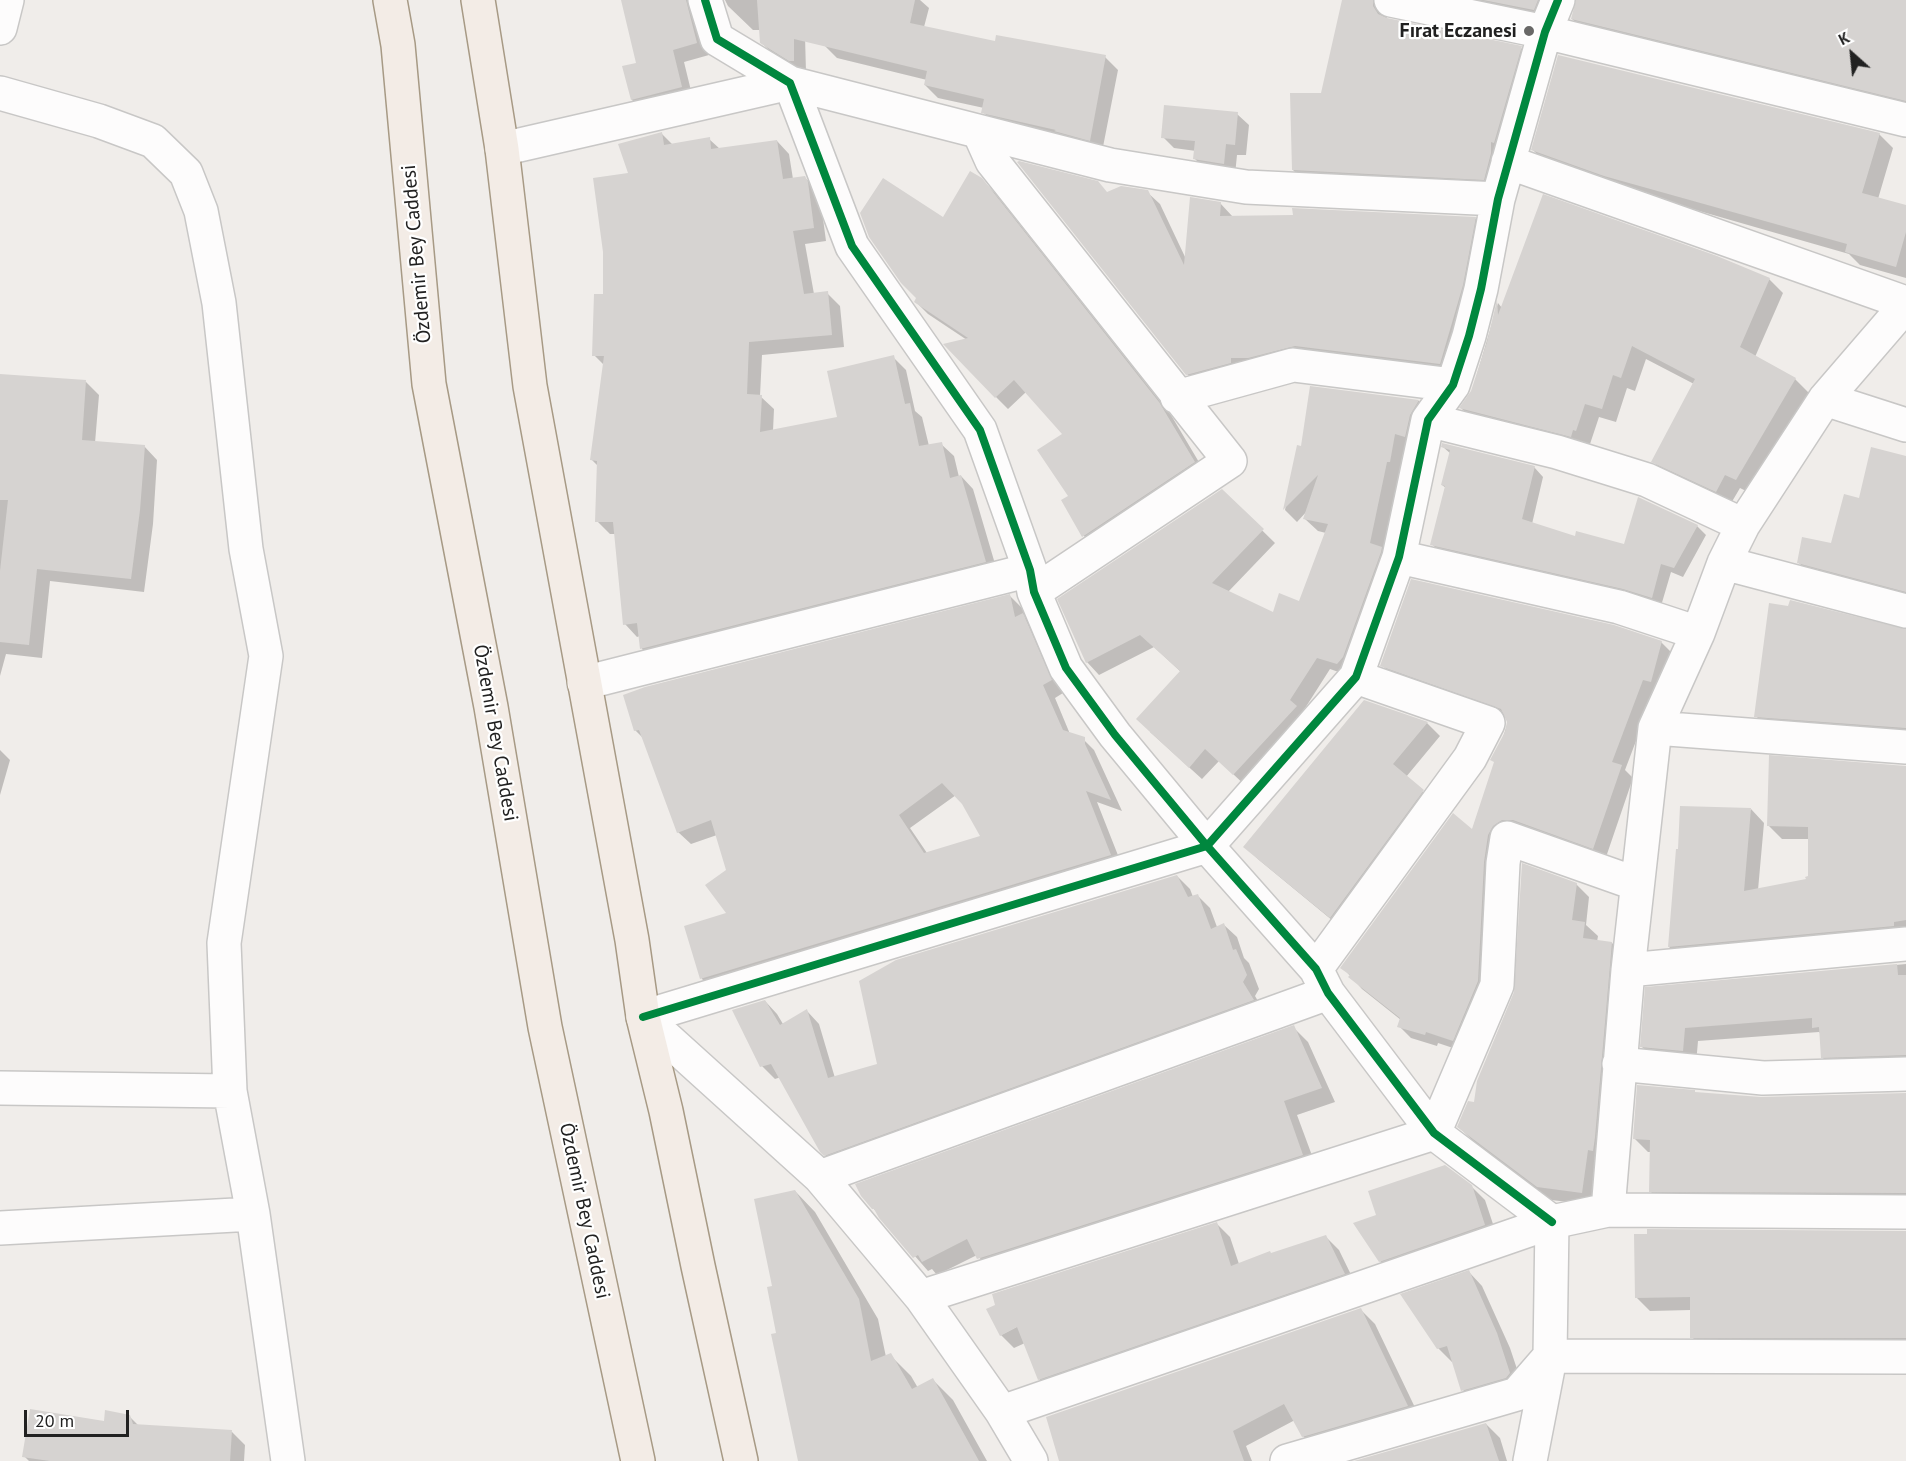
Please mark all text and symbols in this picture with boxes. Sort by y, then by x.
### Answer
place label: Fırat Eczanesi [1400,19,1517,43]
marker: Fırat Eczanesi [1522,24,1536,38]
north arrow [1822,24,1882,84]
text: K [1835,27,1853,49]
street label: Özdemir Bey Caddesi [397,164,437,344]
street label: Özdemir Bey Caddesi [468,643,522,823]
street label: Özdemir Bey Caddesi [554,1121,614,1301]
scale bar [27,1398,132,1436]
text: 20 m [35,1409,74,1432]

